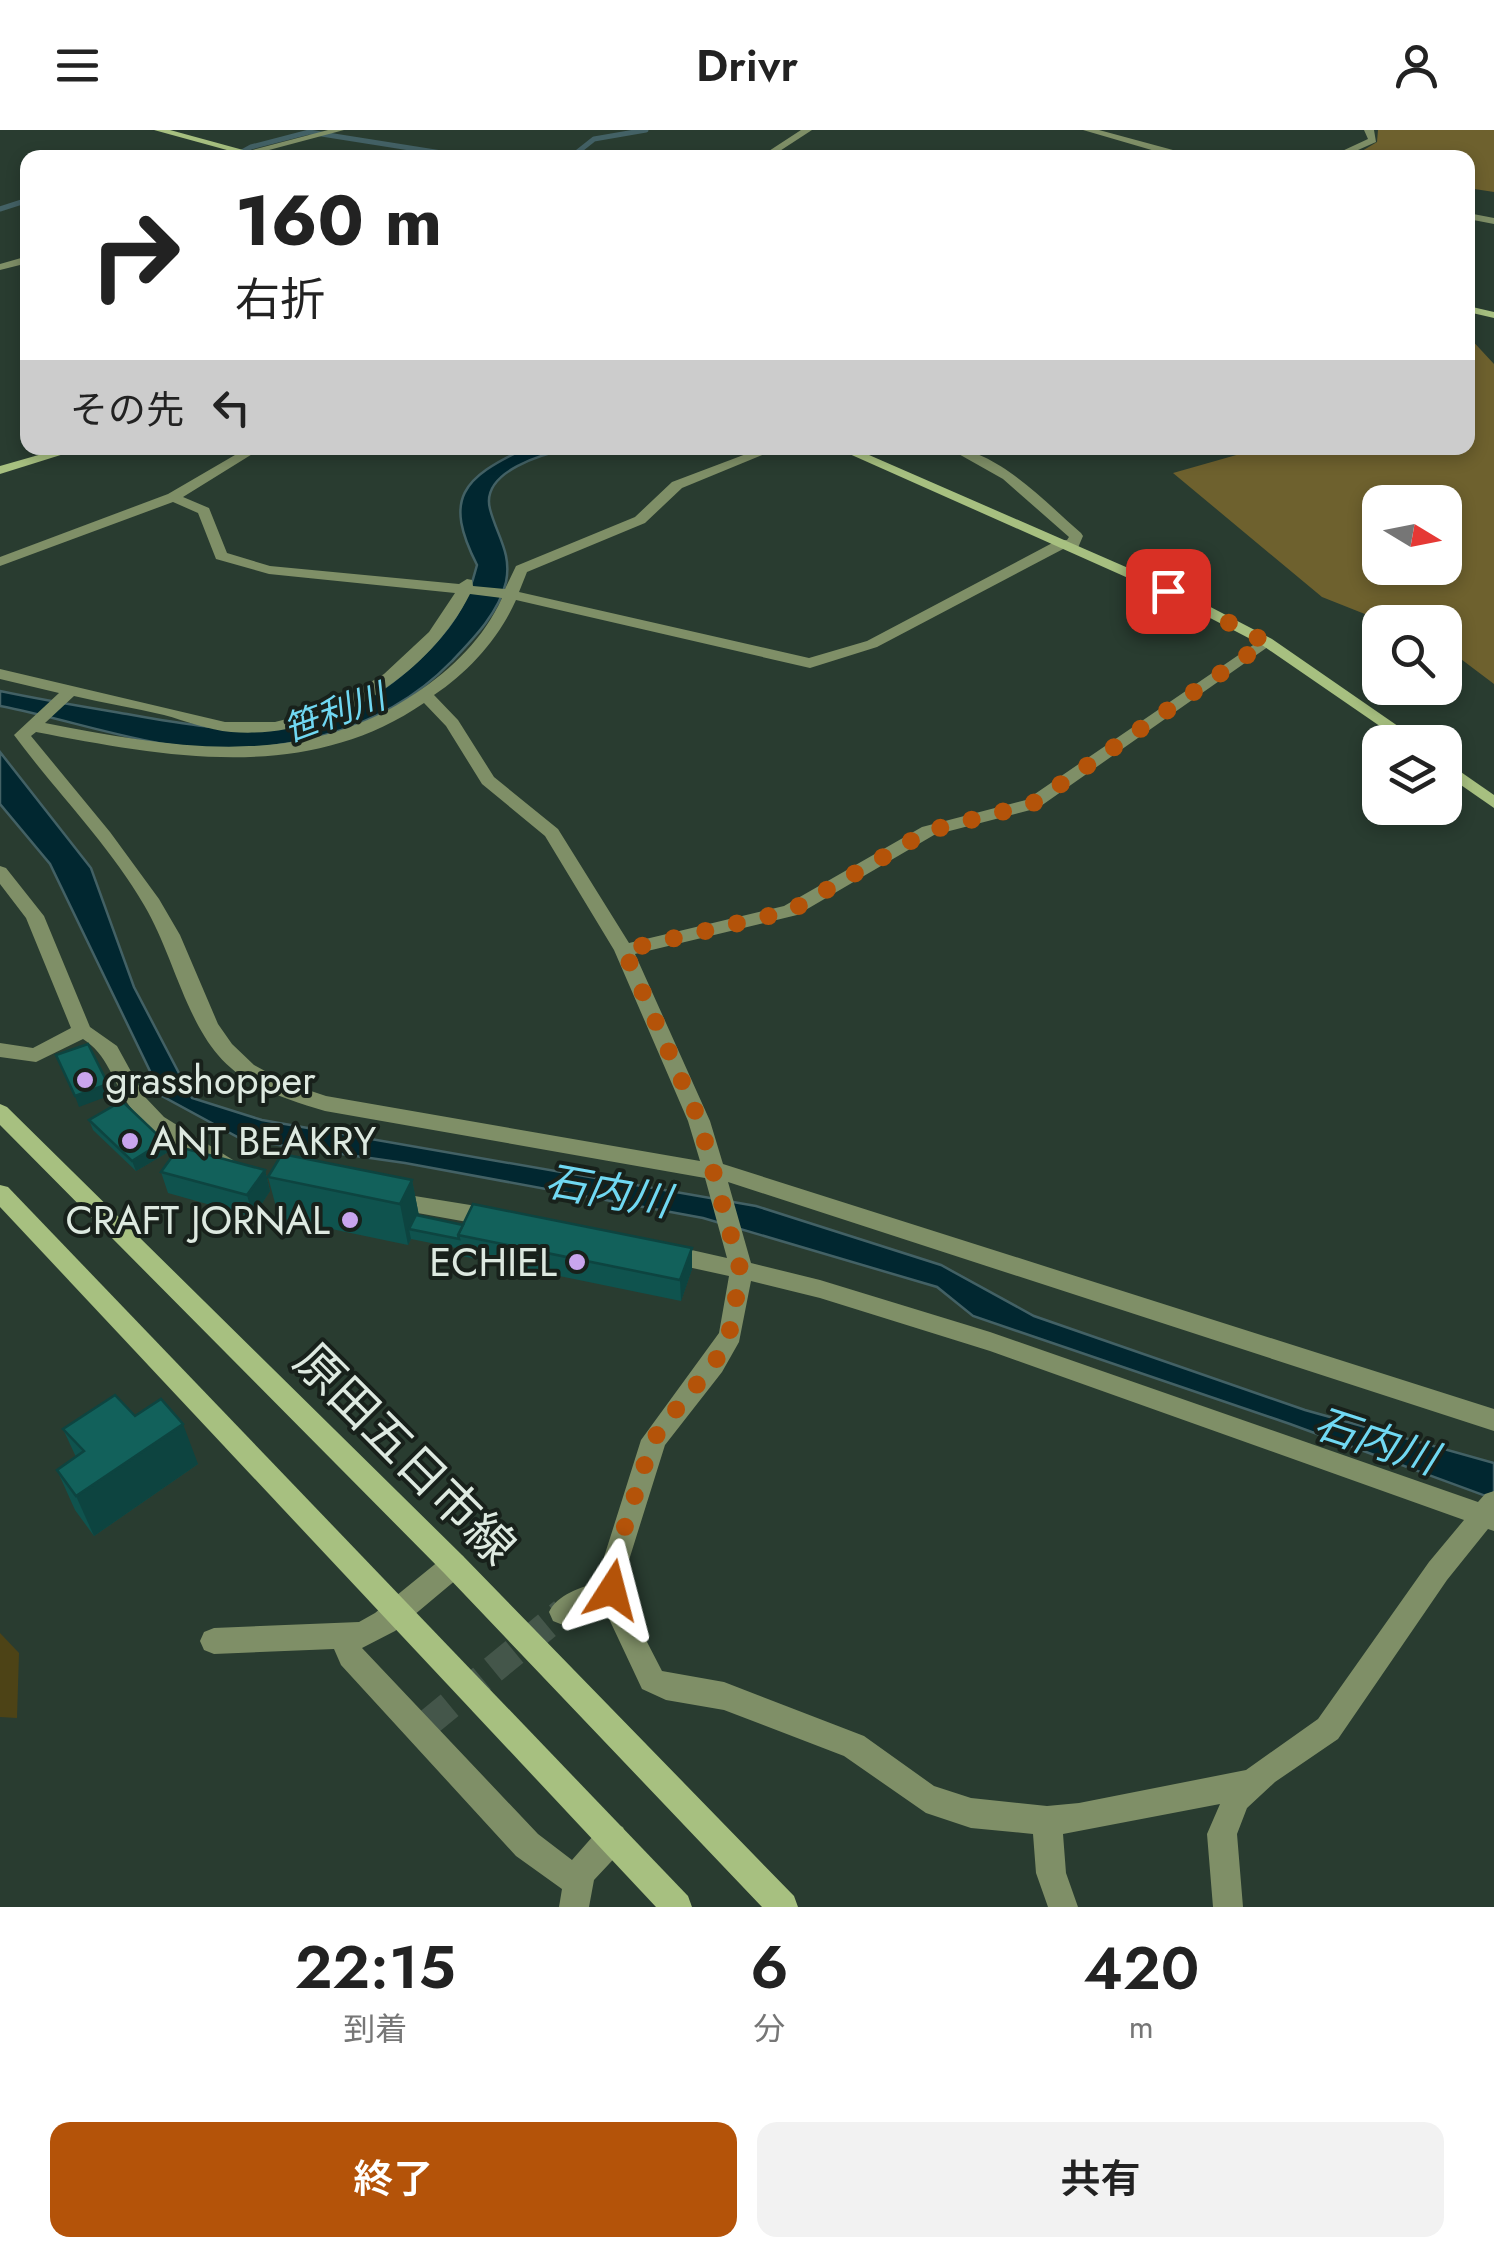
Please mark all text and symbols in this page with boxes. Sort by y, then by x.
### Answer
text: Drivr [696,33,798,98]
icon: menu [50,38,105,93]
icon: person [1389,38,1444,93]
text: 160 m [235,170,442,271]
icon: right [70,190,200,320]
text: 右折 [235,267,325,332]
icon: left [204,380,259,435]
text: その先 [70,382,184,437]
north arrow [1362,485,1462,585]
map controls [1362,485,1462,825]
pin [1126,549,1211,634]
icon: arrive [1141,564,1196,619]
button: search [1362,605,1462,705]
water label: 笹利川 [276,670,396,754]
button: layers [1362,725,1462,825]
place label: grasshopper [105,1051,316,1109]
marker: grasshopper [74,1069,96,1091]
place label: ANT BEAKRY [150,1112,377,1170]
marker: ANT BEAKRY [119,1130,141,1152]
water label: 石内川 [541,1150,679,1233]
place label: CRAFT JORNAL [65,1191,330,1249]
marker: CRAFT JORNAL [339,1209,361,1231]
place label: ECHIEL [429,1233,557,1291]
marker: ECHIEL [566,1251,588,1273]
street label: 原田五日市線 [279,1328,531,1580]
water label: 石内川 [1307,1393,1449,1491]
position arrow [560,1538,664,1642]
text: 22:15 [295,1924,456,2011]
text: 6 [750,1924,789,2011]
text: 420 [1083,1925,1199,2012]
text: m [1129,2004,1154,2050]
text: 到着 [343,2006,407,2052]
text: 分 [753,2006,786,2052]
button: 終了 [50,2122,737,2237]
button: 共有 [757,2122,1444,2237]

